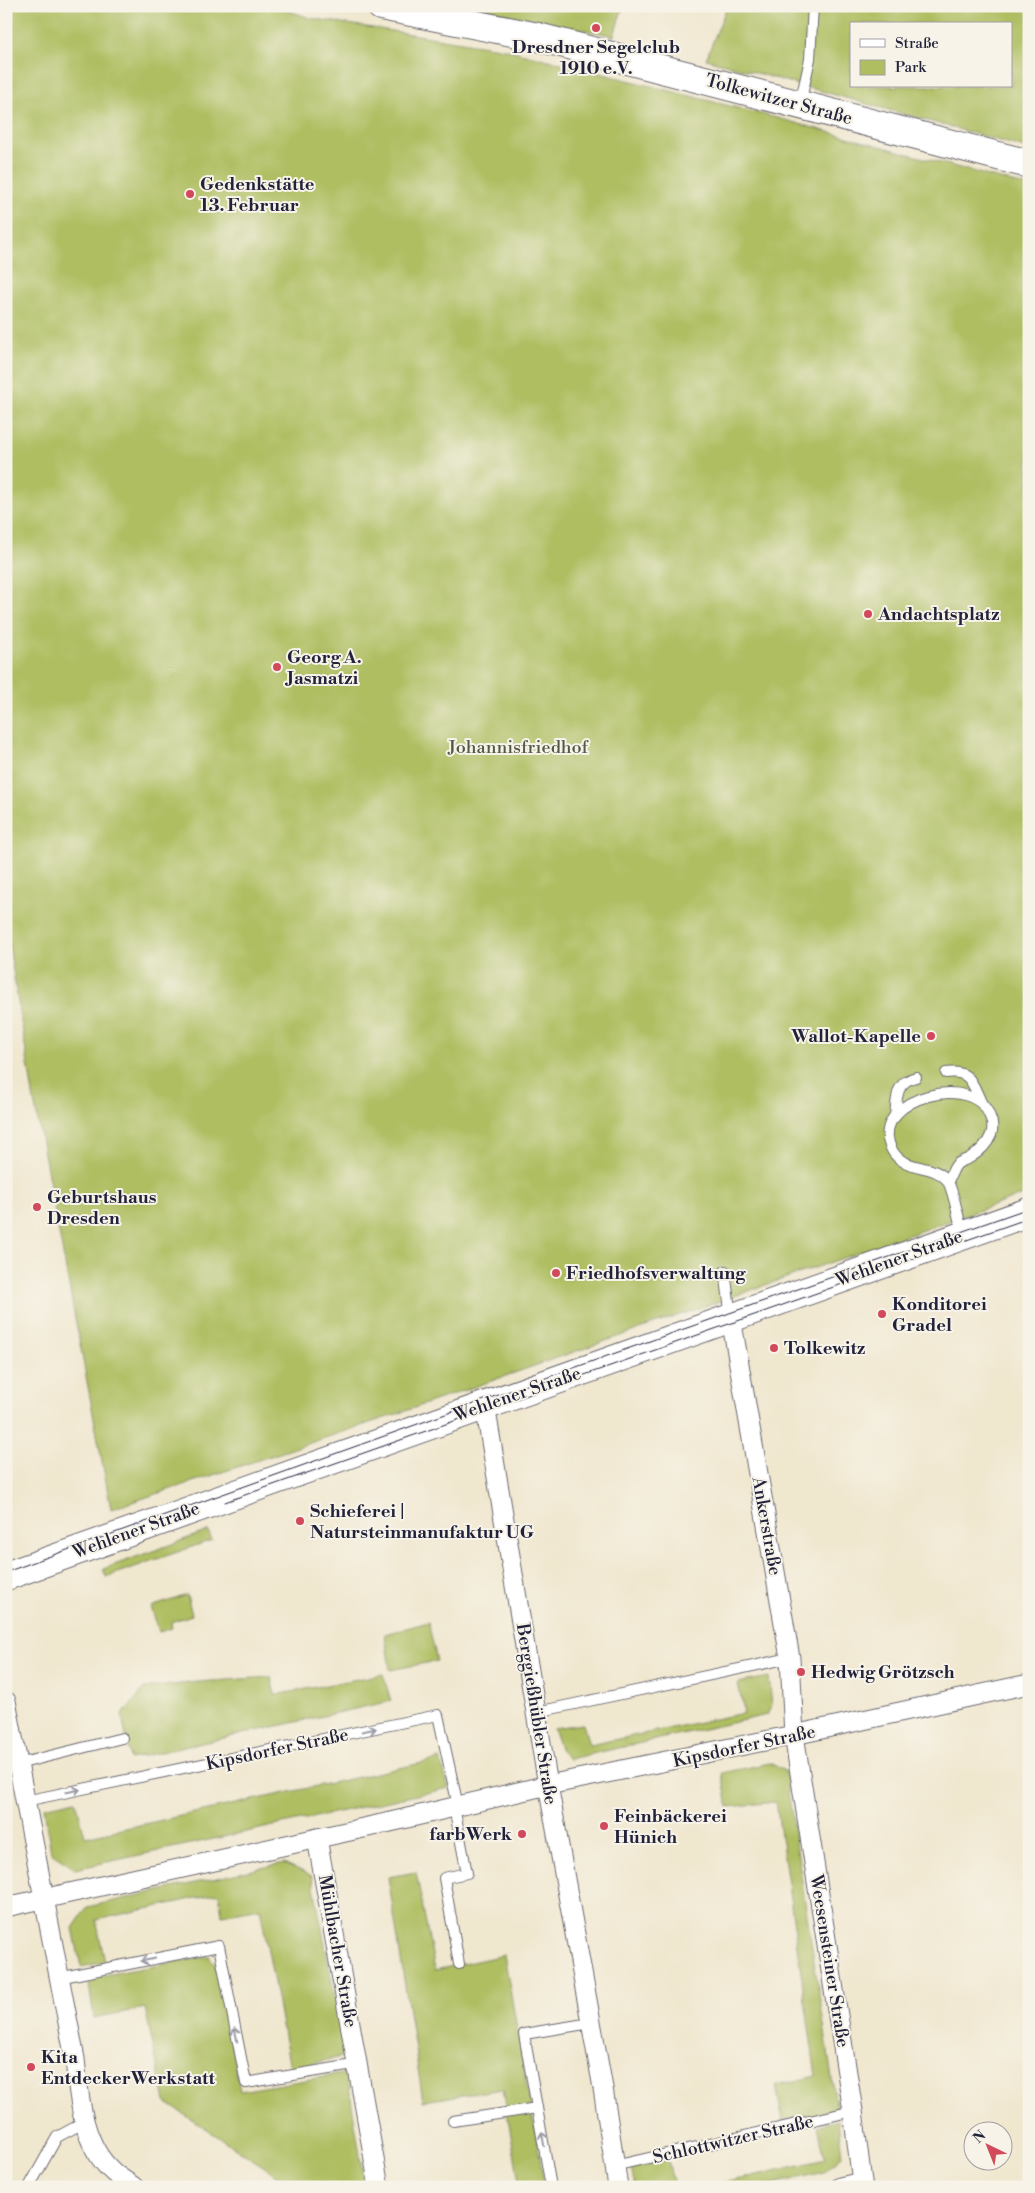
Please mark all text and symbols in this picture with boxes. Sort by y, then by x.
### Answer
marker: Dresdner Segelclub 1910 e.V. [590,22,602,34]
legend [850,22,1012,88]
text: Straße [895,34,939,53]
place label: Dresdner Segelclub 1910 e.V. [512,36,680,80]
text: Park [895,58,927,77]
street label: Tolkewitzer Straße [703,69,855,130]
place label: Gedenkstätte 13. Februar [200,173,315,217]
marker: Gedenkstätte 13. Februar [184,188,196,200]
place label: Andachtsplatz [877,603,1000,626]
marker: Andachtsplatz [862,608,874,620]
place label: Georg A. Jasmatzi [284,646,362,690]
marker: Georg A. Jasmatzi [271,661,283,673]
park label: Johannisfriedhof [447,736,589,759]
place label: Wallot-Kapelle [790,1025,921,1048]
marker: Wallot-Kapelle [925,1030,937,1042]
place label: Geburtshaus Dresden [47,1186,157,1230]
marker: Geburtshaus Dresden [31,1201,43,1213]
street label: Wehlener Straße [832,1225,966,1292]
place label: Friedhofsverwaltung [566,1262,746,1285]
marker: Friedhofsverwaltung [550,1267,562,1279]
place label: Konditorei Gradel [892,1293,987,1337]
marker: Konditorei Gradel [876,1308,888,1320]
place label: Tolkewitz [784,1337,866,1360]
marker: Tolkewitz [768,1342,780,1354]
street label: Wehlener Straße [449,1362,584,1427]
street label: Ankerstraße [746,1474,786,1577]
street label: Wehlener Straße [69,1497,203,1564]
place label: Schieferei | Natursteinmanufaktur UG [310,1500,534,1544]
marker: Schieferei | Natursteinmanufaktur UG [294,1515,306,1527]
street label: Berggießhübler Straße [511,1621,562,1806]
place label: Hedwig Grötzsch [811,1661,955,1684]
marker: Hedwig Grötzsch [795,1666,807,1678]
street label: Kipsdorfer Straße [671,1720,818,1773]
street label: Kipsdorfer Straße [204,1723,351,1776]
one-way arrow [361,1724,377,1734]
one-way arrow [65,1786,81,1795]
place label: Feinbäckerei Hünich [614,1805,727,1849]
marker: Feinbäckerei Hünich [598,1820,610,1832]
place label: farbWerk [429,1823,513,1846]
marker: farbWerk [516,1828,528,1840]
street label: Weesensteiner Straße [804,1872,855,2049]
street label: Mühlbacher Straße [313,1873,362,2029]
one-way arrow [140,1956,156,1966]
one-way arrow [231,2027,240,2043]
place label: Kita EntdeckerWerkstatt [41,2046,215,2090]
marker: Kita EntdeckerWerkstatt [25,2061,37,2073]
street label: Schlottwitzer Straße [650,2110,816,2169]
north arrow [962,2120,1012,2170]
text: N [970,2127,990,2148]
one-way arrow [537,2131,547,2147]

